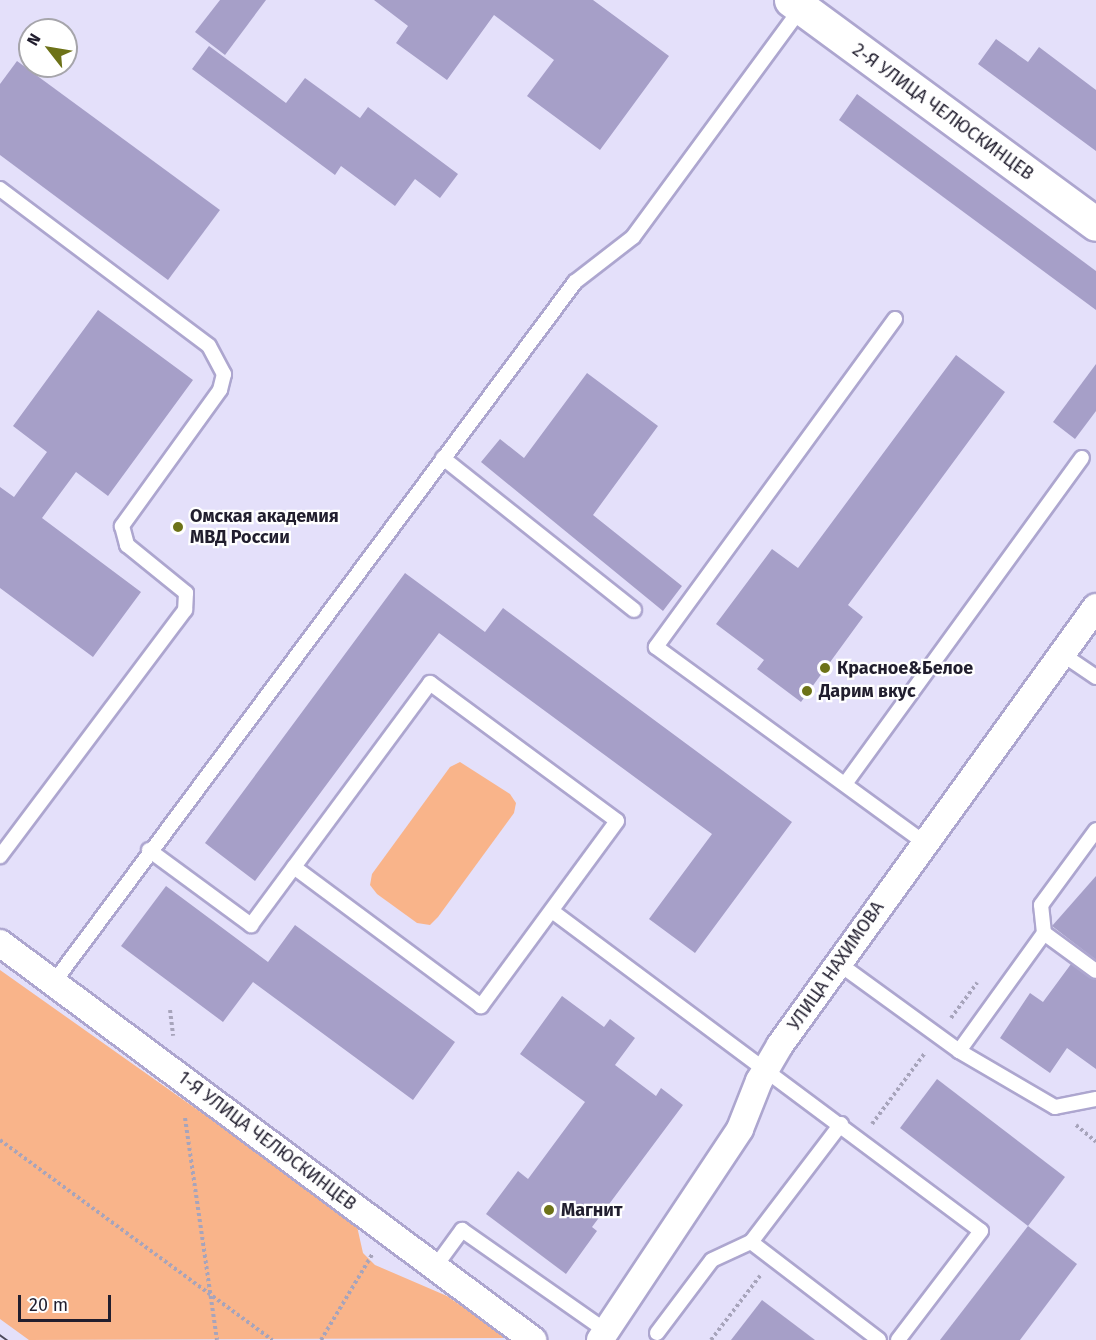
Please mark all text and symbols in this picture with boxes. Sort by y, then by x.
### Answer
north arrow [18,18,78,78]
text: N [23,30,45,49]
street label: 2-Я УЛИЦА ЧЕЛЮСКИНЦЕВ [848,39,1038,185]
place label: Омская академия МВД России [190,506,339,548]
marker: Омская академия МВД России [171,520,185,534]
place label: Красное&Белое [837,657,973,679]
marker: Красное&Белое [818,661,832,675]
place label: Дарим вкус [819,680,916,702]
marker: Дарим вкус [800,684,814,698]
street label: УЛИЦА НАХИМОВА [783,897,889,1035]
street label: 1-Я УЛИЦА ЧЕЛЮСКИНЦЕВ [174,1067,360,1215]
place label: Магнит [561,1199,622,1221]
marker: Магнит [542,1203,556,1217]
scale bar [21,1283,114,1321]
text: 20 m [29,1294,68,1316]

